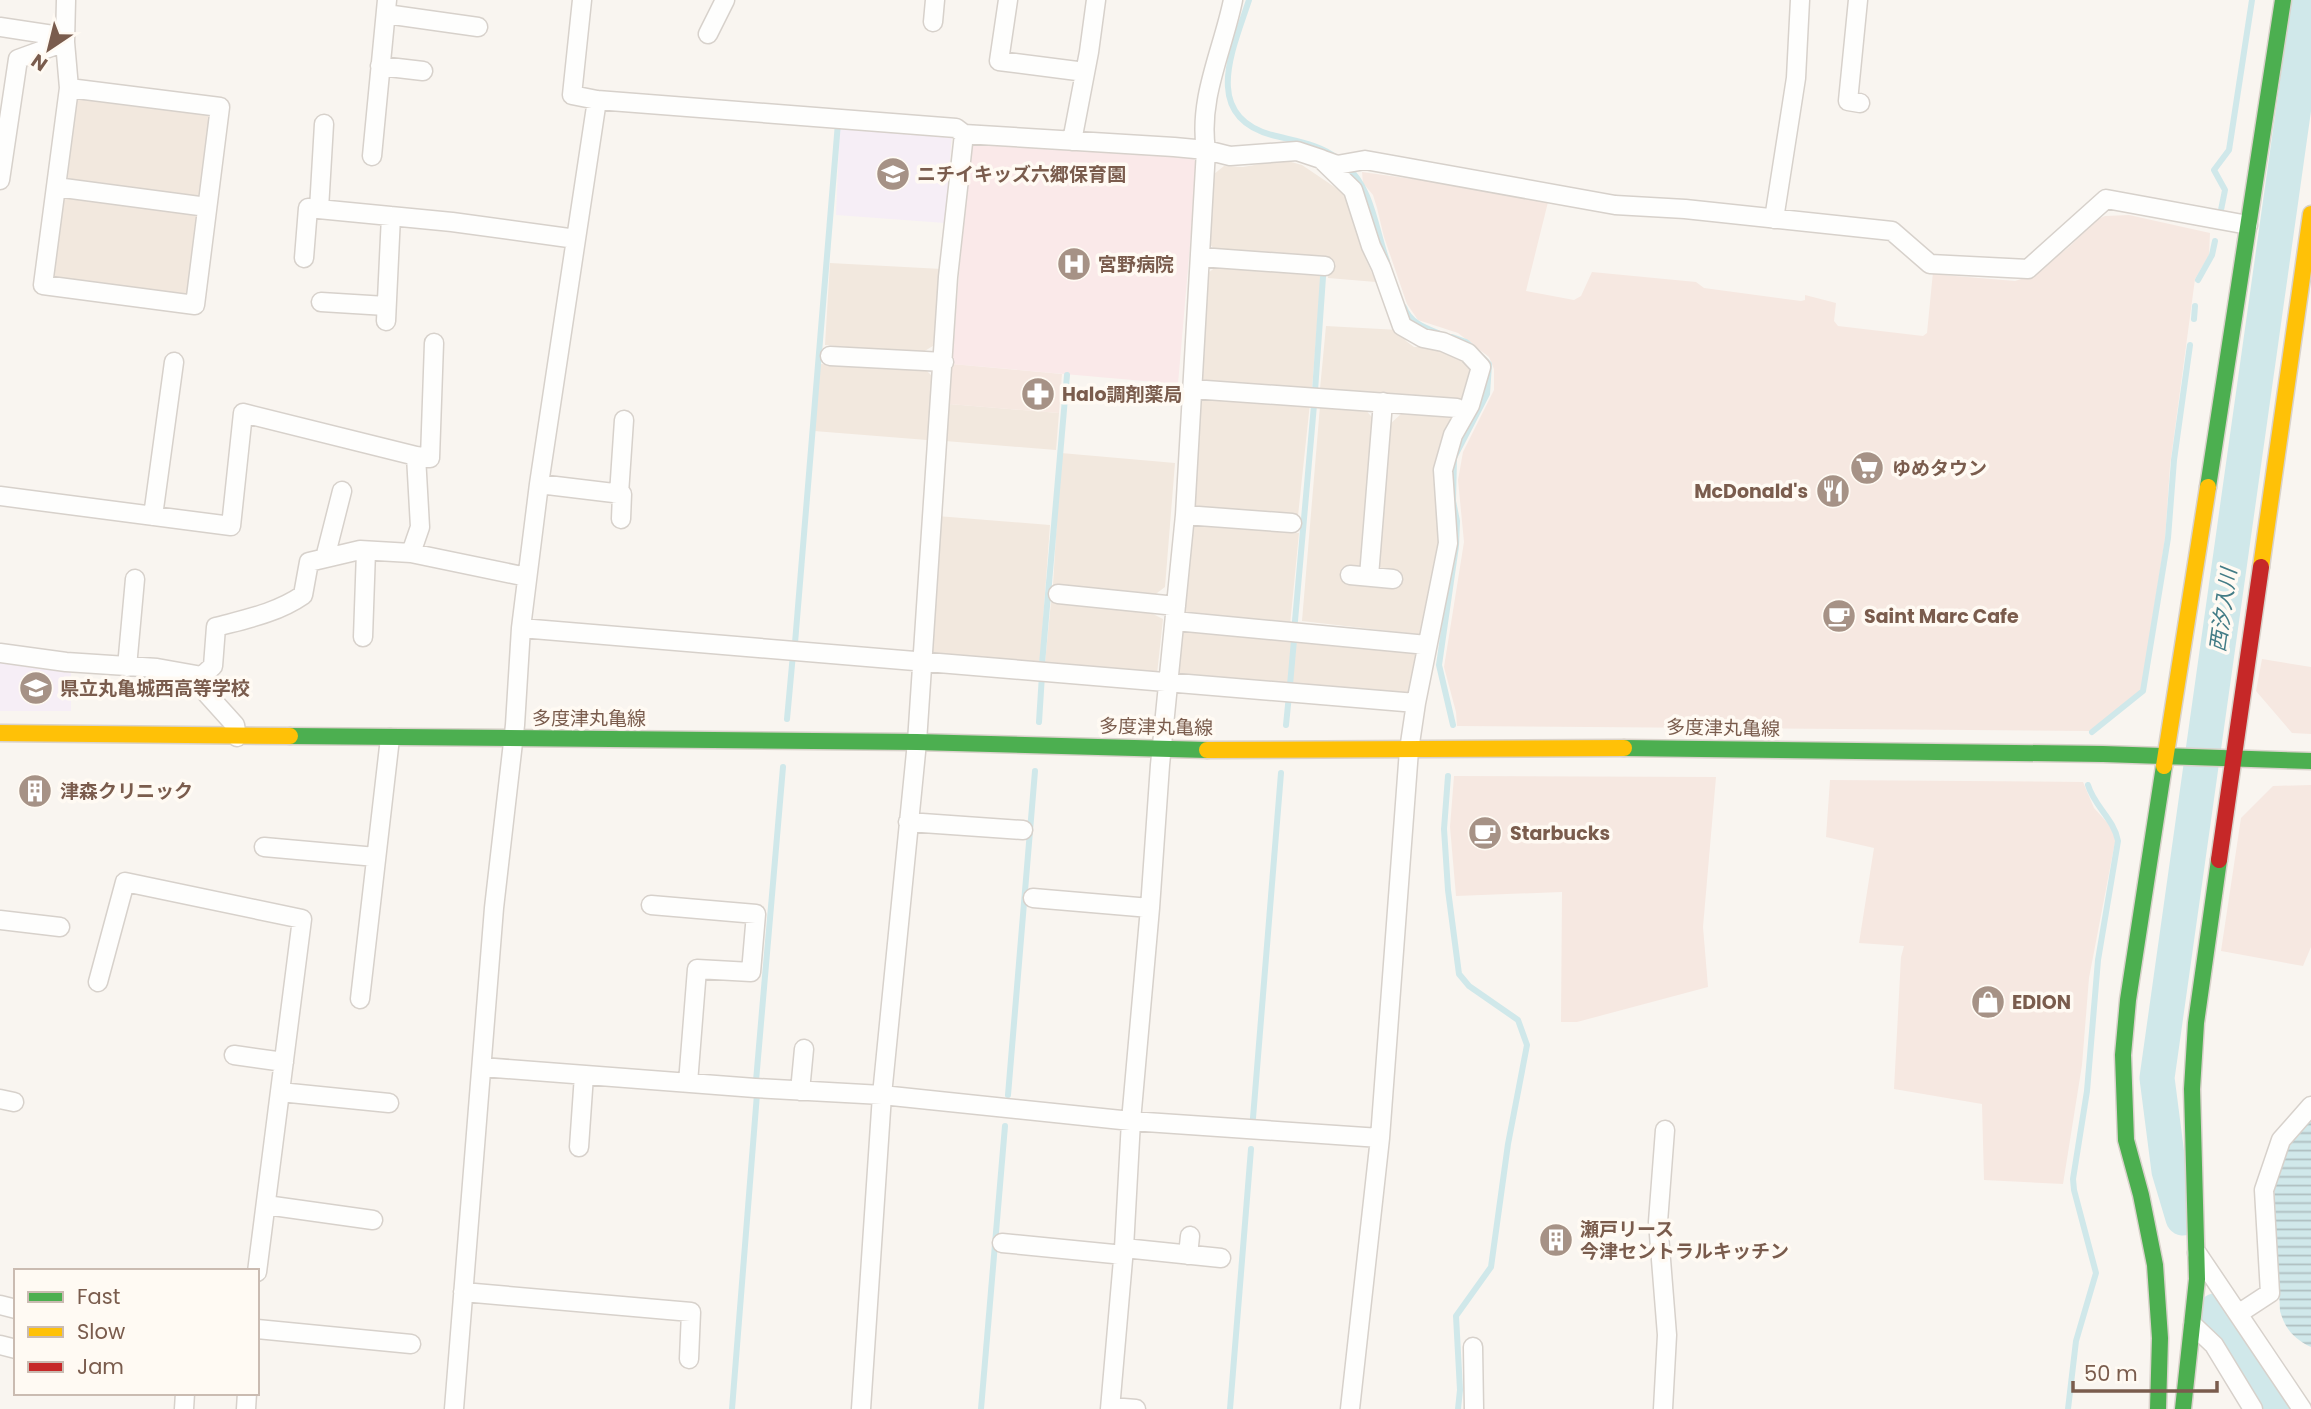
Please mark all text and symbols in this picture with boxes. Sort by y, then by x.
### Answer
north arrow [14,14,84,84]
text: N [26,47,53,78]
school or university icon: ニチイキッズ六郷保育園 [874,155,912,193]
place label: ニチイキッズ六郷保育園 [917,161,1126,188]
hospital icon: 宮野病院 [1055,245,1093,283]
place label: 宮野病院 [1098,251,1174,278]
pharmacy icon: Halo調剤薬局 [1019,375,1057,413]
place label: Halo調剤薬局 [1062,381,1183,408]
supermarket icon: ゆめタウン [1848,449,1886,487]
place label: ゆめタウン [1892,455,1987,482]
restaurant icon: McDonald's [1814,472,1852,510]
place label: McDonald's [1694,478,1808,505]
water label: 西汐入川 [2203,564,2243,654]
cafe icon: Saint Marc Cafe [1820,597,1858,635]
place label: Saint Marc Cafe [1864,603,2019,630]
school or university icon: 県立丸亀城西高等学校 [17,669,55,707]
place label: 県立丸亀城西高等学校 [60,675,250,702]
street label: 多度津丸亀線 [532,705,646,732]
street label: 多度津丸亀線 [1099,713,1213,741]
street label: 多度津丸亀線 [1666,714,1780,742]
building icon: 津森クリニック [16,772,54,810]
place label: 津森クリニック [60,778,193,805]
cafe icon: Starbucks [1466,814,1504,852]
place label: Starbucks [1510,820,1610,847]
shop icon: EDION [1969,983,2007,1021]
place label: EDION [2012,989,2071,1016]
place label: 瀬戸リース 今津セントラルキッチン [1580,1216,1789,1265]
building icon: 瀬戸リース 今津セントラルキッチン [1537,1221,1575,1259]
legend [14,1269,259,1395]
text: Fast [77,1282,120,1311]
text: Slow [77,1317,125,1346]
scale bar [2073,1350,2216,1394]
text: Jam [77,1352,124,1381]
text: 50 m [2084,1359,2138,1388]

